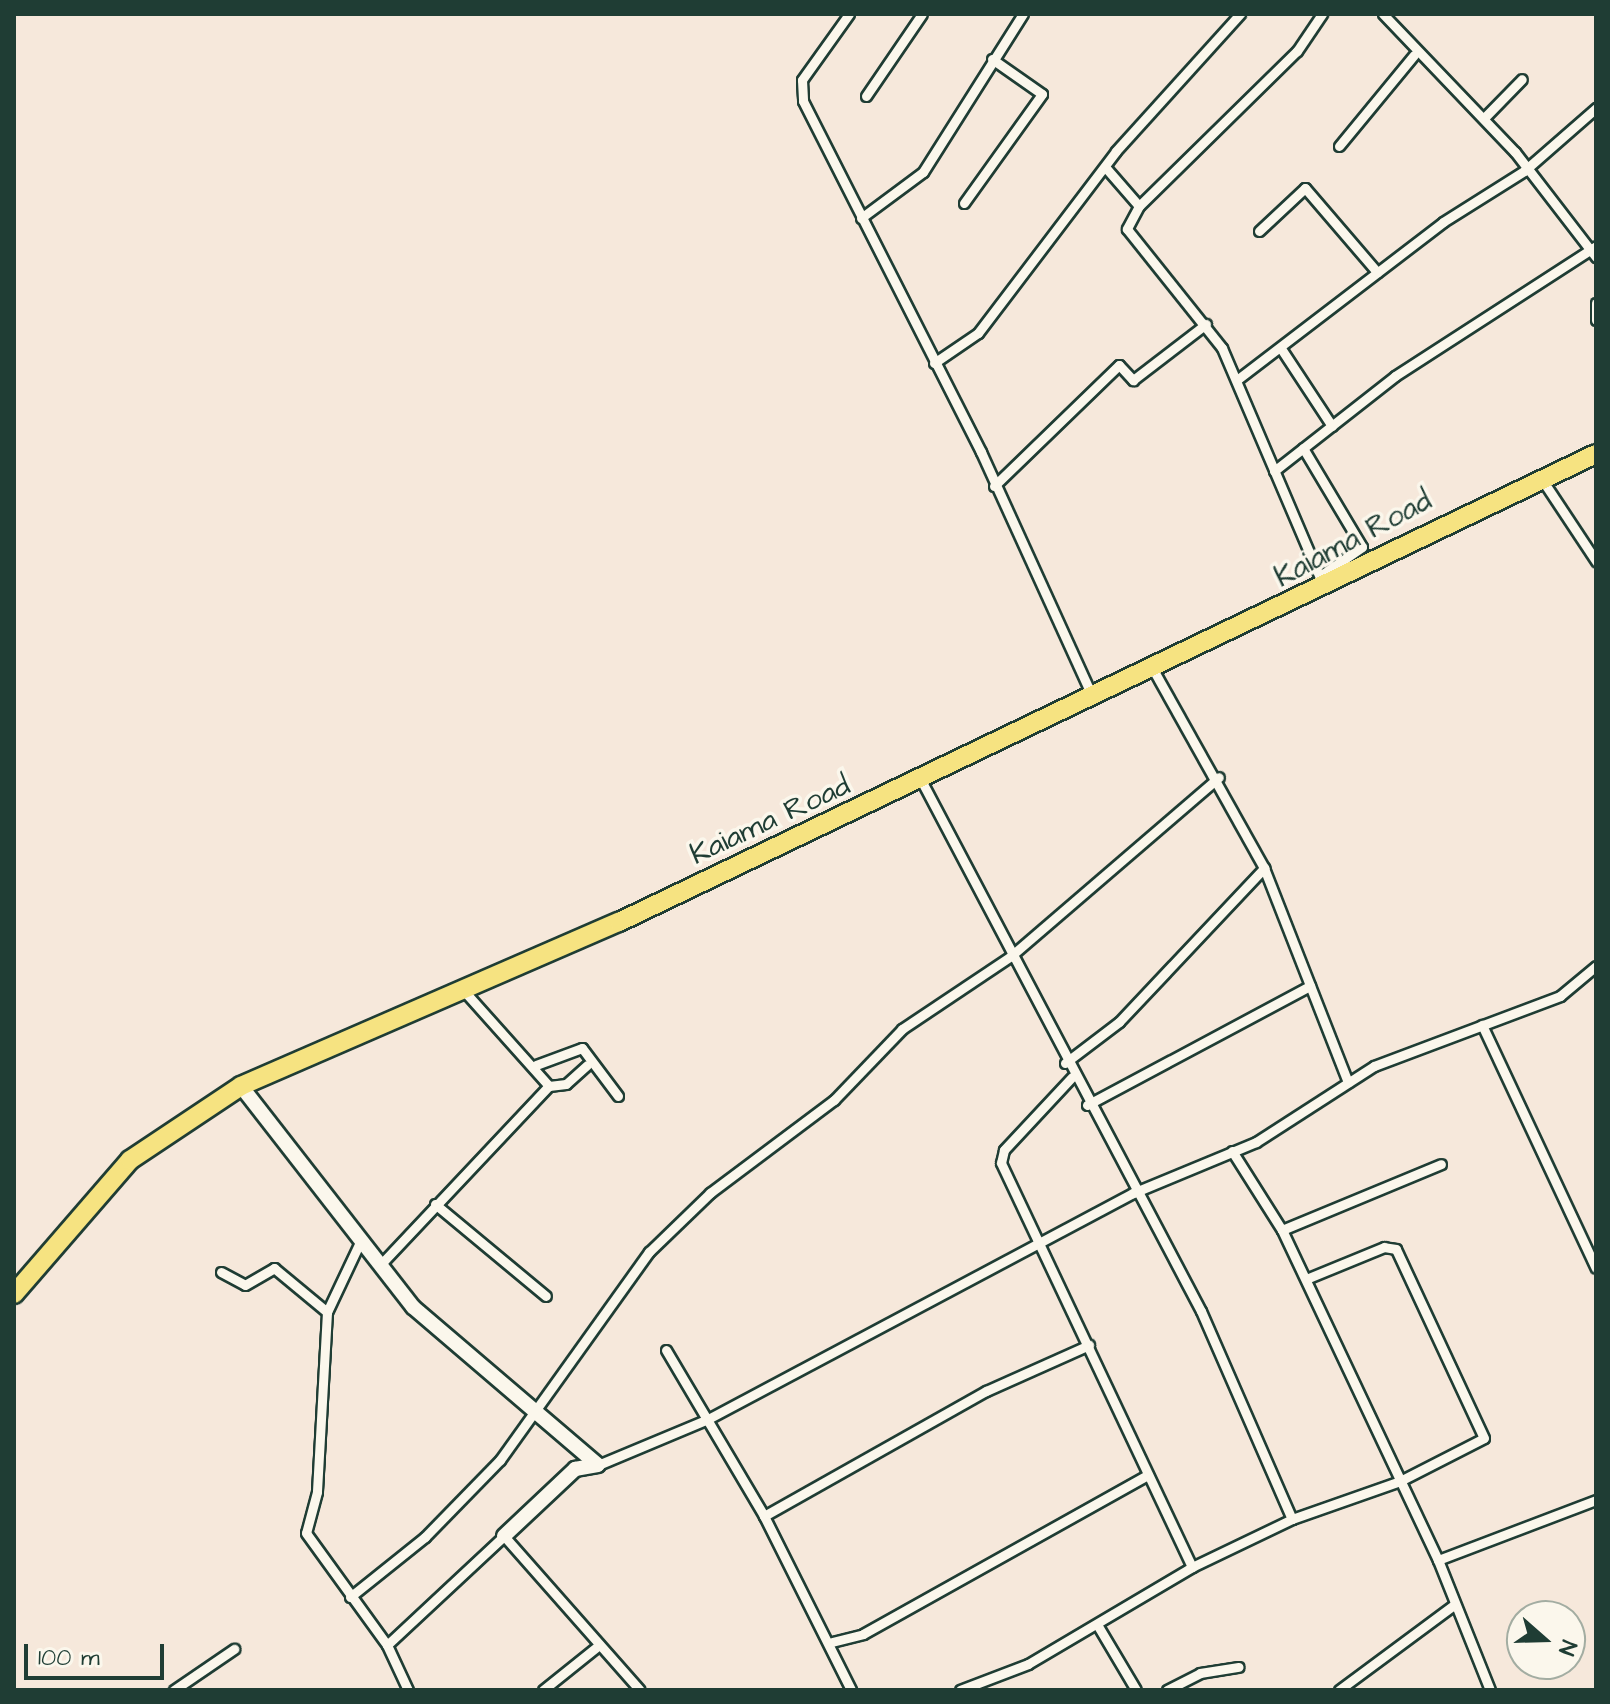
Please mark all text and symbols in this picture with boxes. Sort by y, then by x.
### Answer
street label: Kaiama Road [1268,483,1438,595]
street label: Kaiama Road [684,767,856,873]
north arrow [1506,1600,1586,1680]
scale bar [28,1628,168,1678]
text: N [1550,1636,1584,1659]
text: 100 m [38,1641,100,1675]

